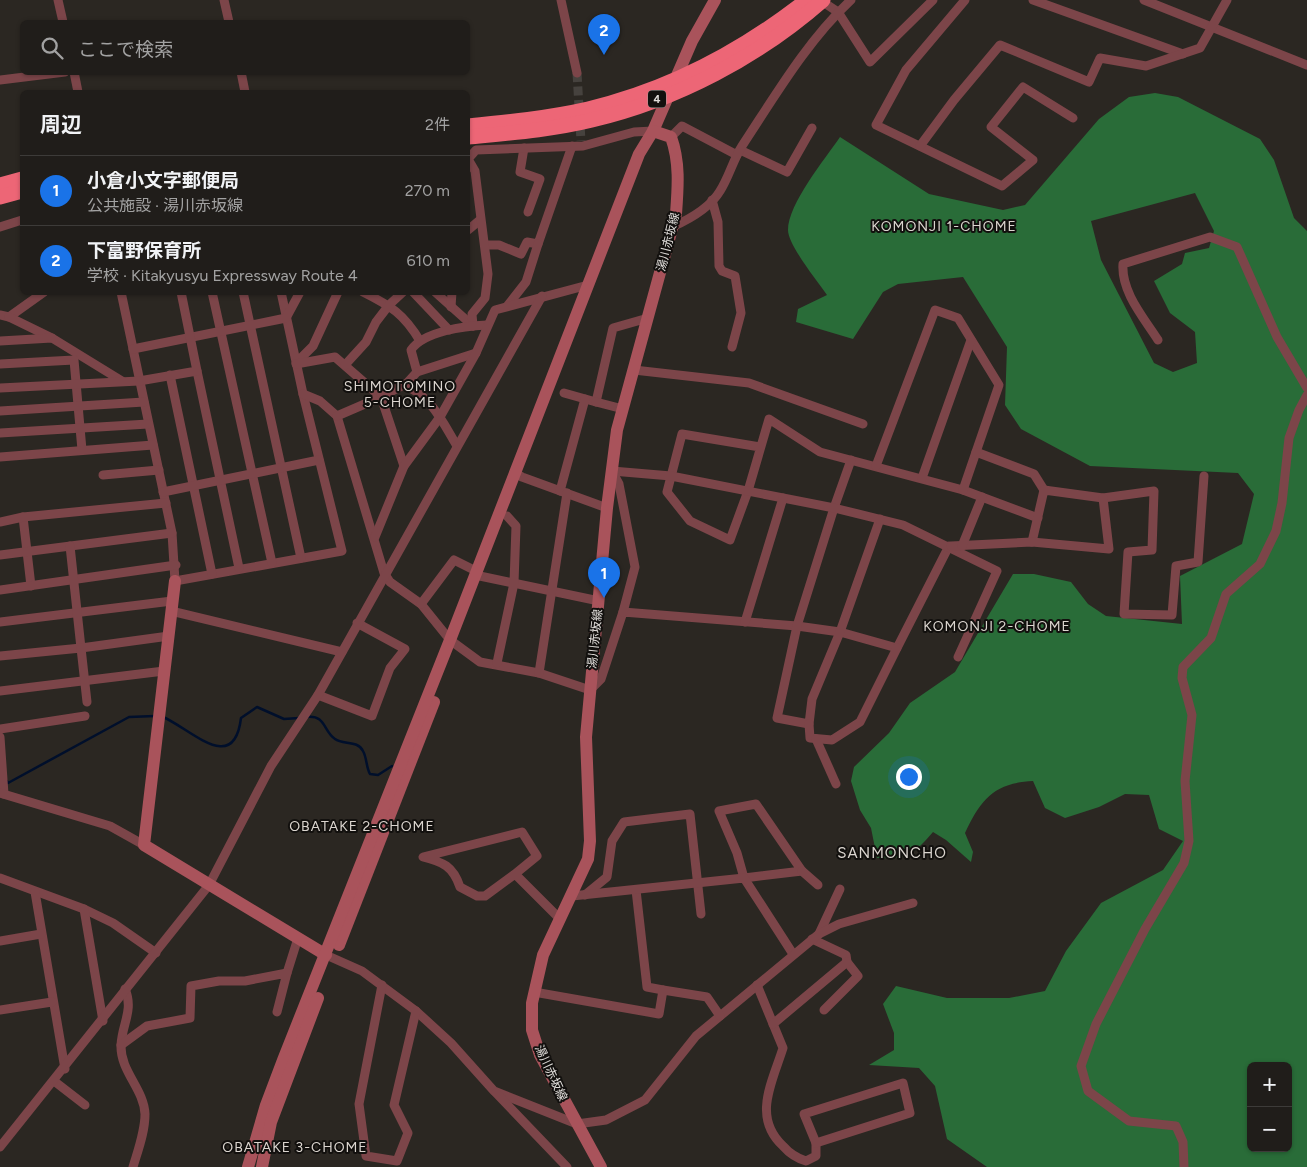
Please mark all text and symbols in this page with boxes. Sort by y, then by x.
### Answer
pin: 2 [588,14,620,55]
search box [20,20,470,75]
icon: search [38,34,66,62]
text: ここで検索 [78,38,173,61]
road number: 4 [648,90,666,108]
text: 周辺 [40,112,82,137]
text: 2件 [425,115,450,134]
text: 小倉小文字郵便局 [87,169,239,192]
text: 1 [53,181,59,200]
text: 270 m [405,181,450,200]
text: 公共施設 · 湯川赤坂線 [87,196,243,215]
street label: 湯川赤坂線 [654,211,682,273]
district label: KOMONJI 1-CHOME [871,218,1017,235]
text: 下富野保育所 [87,239,201,262]
text: 2 [51,251,61,270]
text: 610 m [407,251,450,270]
text: 学校 · Kitakyusyu Expressway Route 4 [87,266,358,285]
district label: SHIMOTOMINO 5-CHOME [344,378,456,411]
pin: 1 [588,557,620,598]
street label: 湯川赤坂線 [585,608,605,670]
district label: KOMONJI 2-CHOME [923,618,1071,635]
your location [896,764,922,790]
district label: OBATAKE 2-CHOME [289,818,435,835]
district label: SANMONCHO [837,844,947,862]
street label: 湯川赤坂線 [532,1043,570,1103]
map controls [1247,1062,1292,1152]
button: + [1247,1062,1292,1107]
button: − [1247,1107,1292,1152]
district label: OBATAKE 3-CHOME [222,1139,368,1156]

